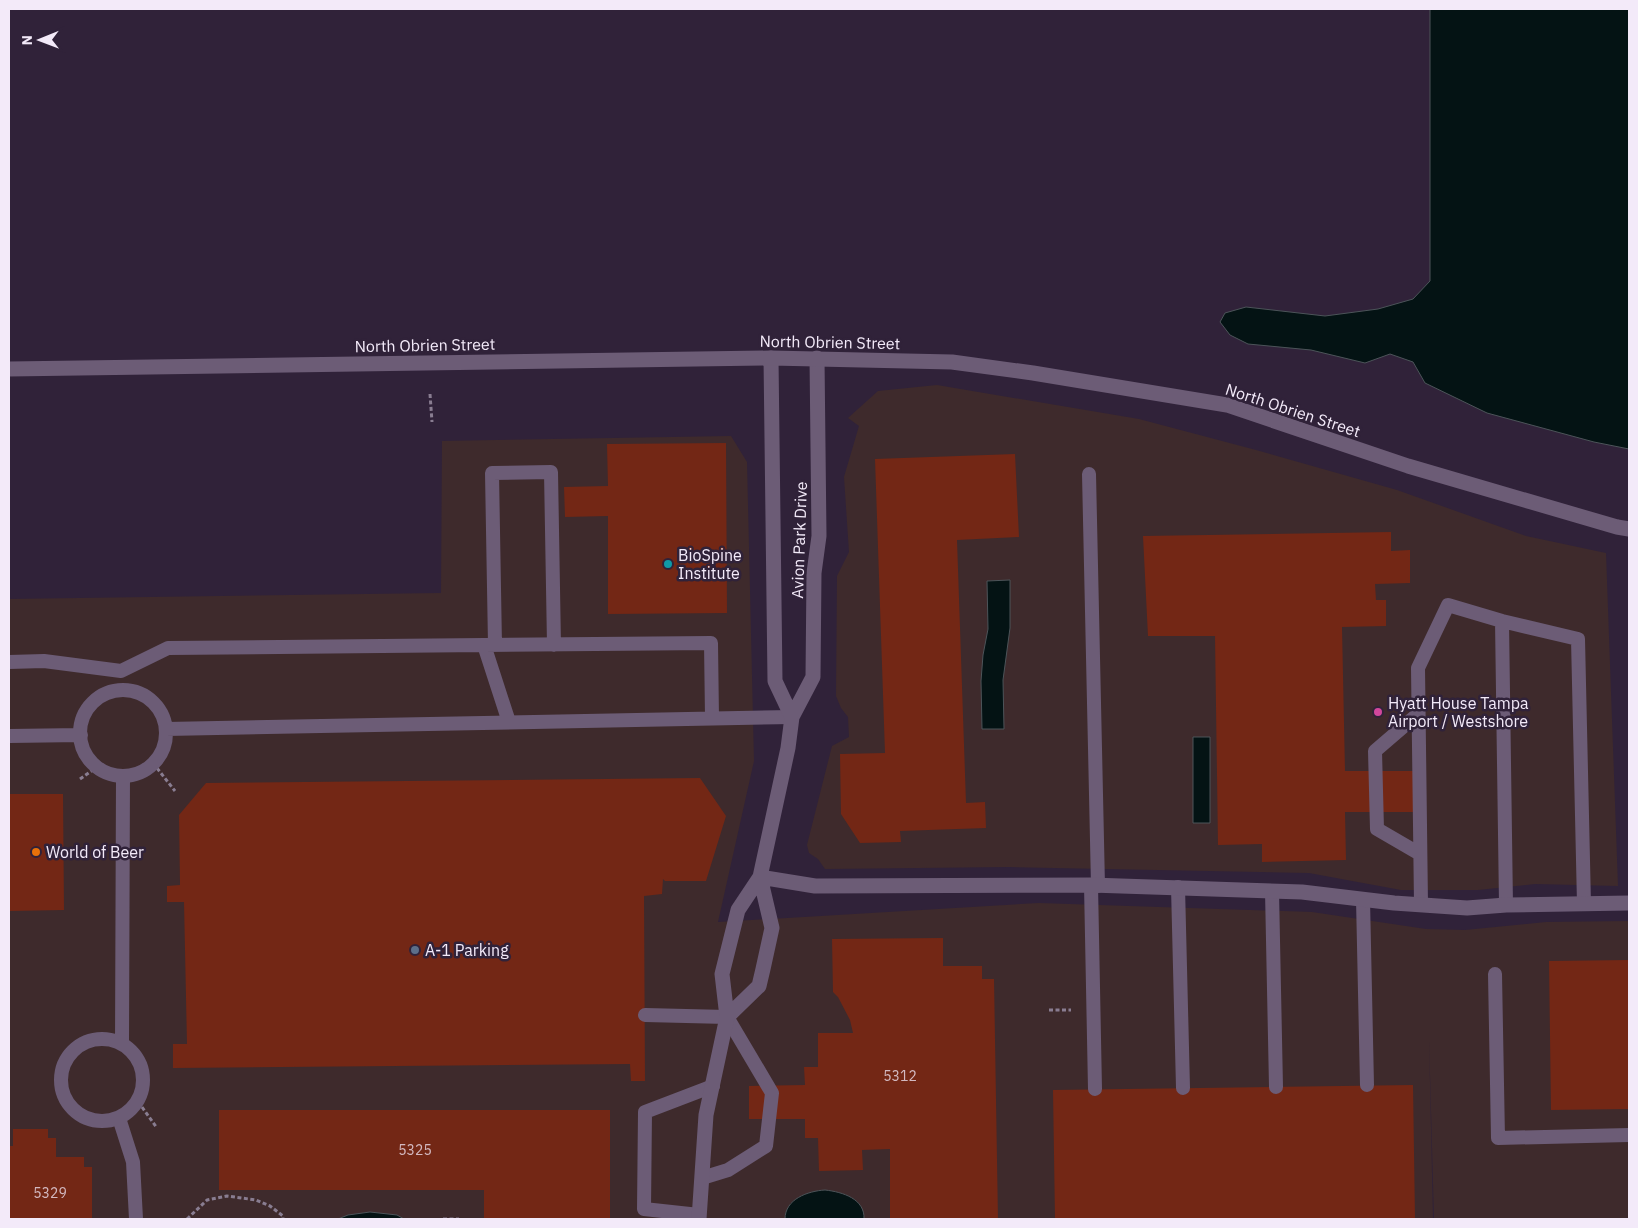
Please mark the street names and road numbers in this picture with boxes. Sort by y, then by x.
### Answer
street label: North Obrien Street [759,331,901,353]
street label: North Obrien Street [354,334,496,356]
street label: North Obrien Street [1223,379,1363,441]
street label: Avion Park Drive [787,481,811,599]

